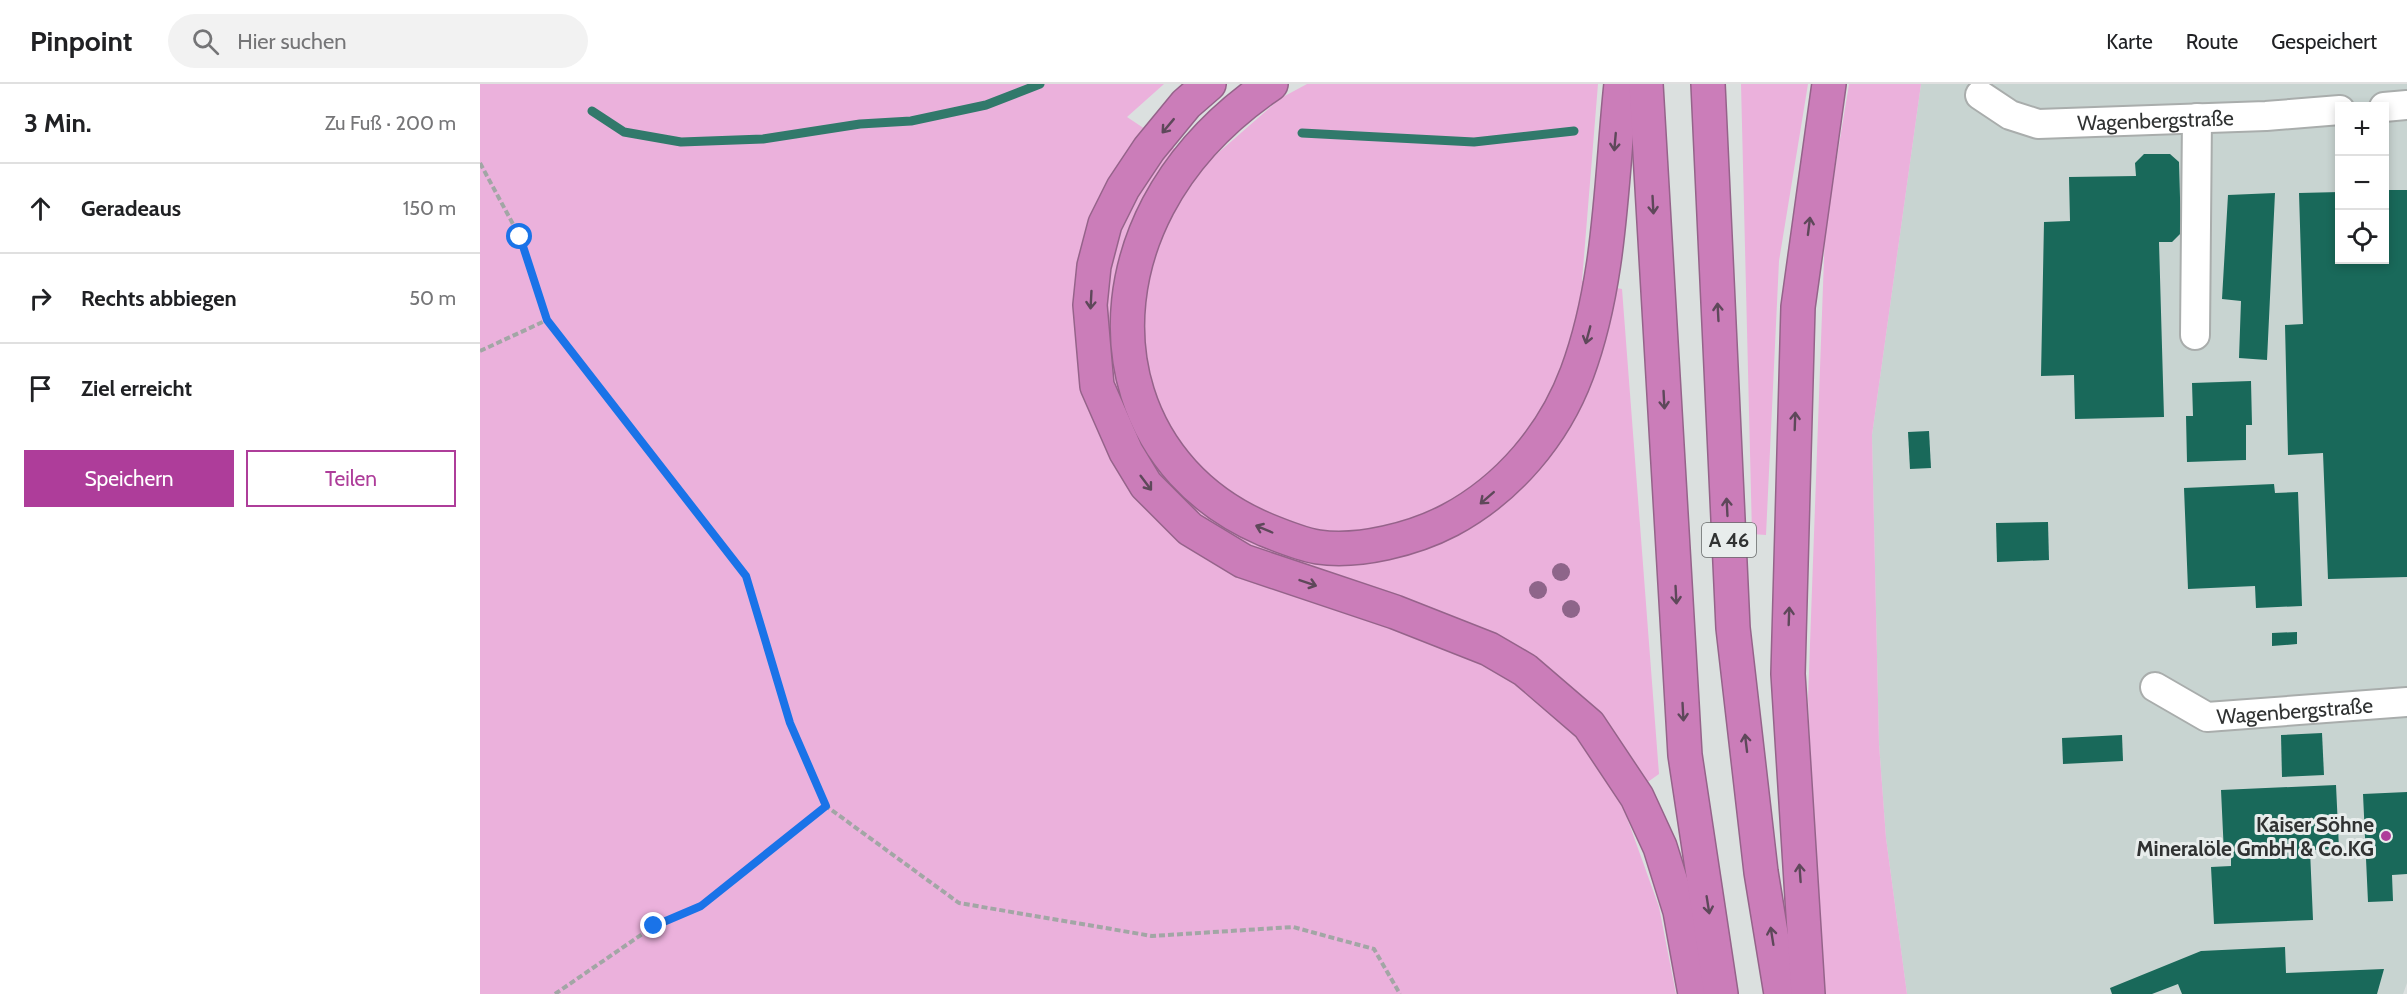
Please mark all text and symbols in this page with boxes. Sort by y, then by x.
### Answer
search box [168,14,588,68]
text: Pinpoint [30,24,132,58]
icon: search [189,25,222,58]
text: Hier suchen [237,28,347,55]
text: Karte [2106,29,2153,54]
text: Route [2186,29,2238,54]
text: Gespeichert [2271,29,2377,54]
map controls [2335,102,2389,264]
button: + [2335,102,2389,156]
street label: Wagenbergstraße [2077,105,2234,135]
text: 3 Min. [24,107,92,139]
text: Zu Fuß · 200 m [325,111,456,135]
one-way arrow [1162,117,1175,133]
one-way arrow [1609,132,1620,152]
button: − [2335,156,2389,210]
icon: ahead [24,192,57,225]
text: Geradeaus [81,195,181,222]
one-way arrow [1647,195,1658,215]
text: 150 m [403,196,456,220]
button: locate [2335,210,2389,264]
one-way arrow [1803,217,1814,237]
route start [506,223,532,249]
icon: right [24,282,57,315]
text: Rechts abbiegen [81,285,237,312]
text: 50 m [409,286,456,310]
one-way arrow [1085,289,1096,309]
one-way arrow [1713,303,1724,323]
one-way arrow [1582,325,1593,344]
icon: arrive [24,372,57,405]
text: Ziel erreicht [81,375,192,402]
one-way arrow [1659,390,1670,409]
one-way arrow [1789,411,1801,431]
button: Speichern [24,450,234,507]
button: Teilen [246,450,456,507]
one-way arrow [1139,474,1152,490]
one-way arrow [1480,491,1495,505]
one-way arrow [1722,497,1733,517]
one-way arrow [1256,523,1274,534]
road number: A 46 [1702,523,1756,557]
one-way arrow [1298,578,1317,589]
one-way arrow [1670,584,1681,604]
one-way arrow [1784,606,1795,626]
street label: Wagenbergstraße [2216,692,2374,729]
one-way arrow [1677,702,1688,722]
one-way arrow [1741,733,1752,753]
place label: Kaiser Söhne Mineralöle GmbH & Co.KG [2136,812,2374,861]
marker: Kaiser Söhne Mineralöle GmbH & Co.KG [2379,829,2393,843]
one-way arrow [1795,863,1806,883]
one-way arrow [1703,895,1714,915]
route end [640,912,666,938]
one-way arrow [1766,927,1777,947]

